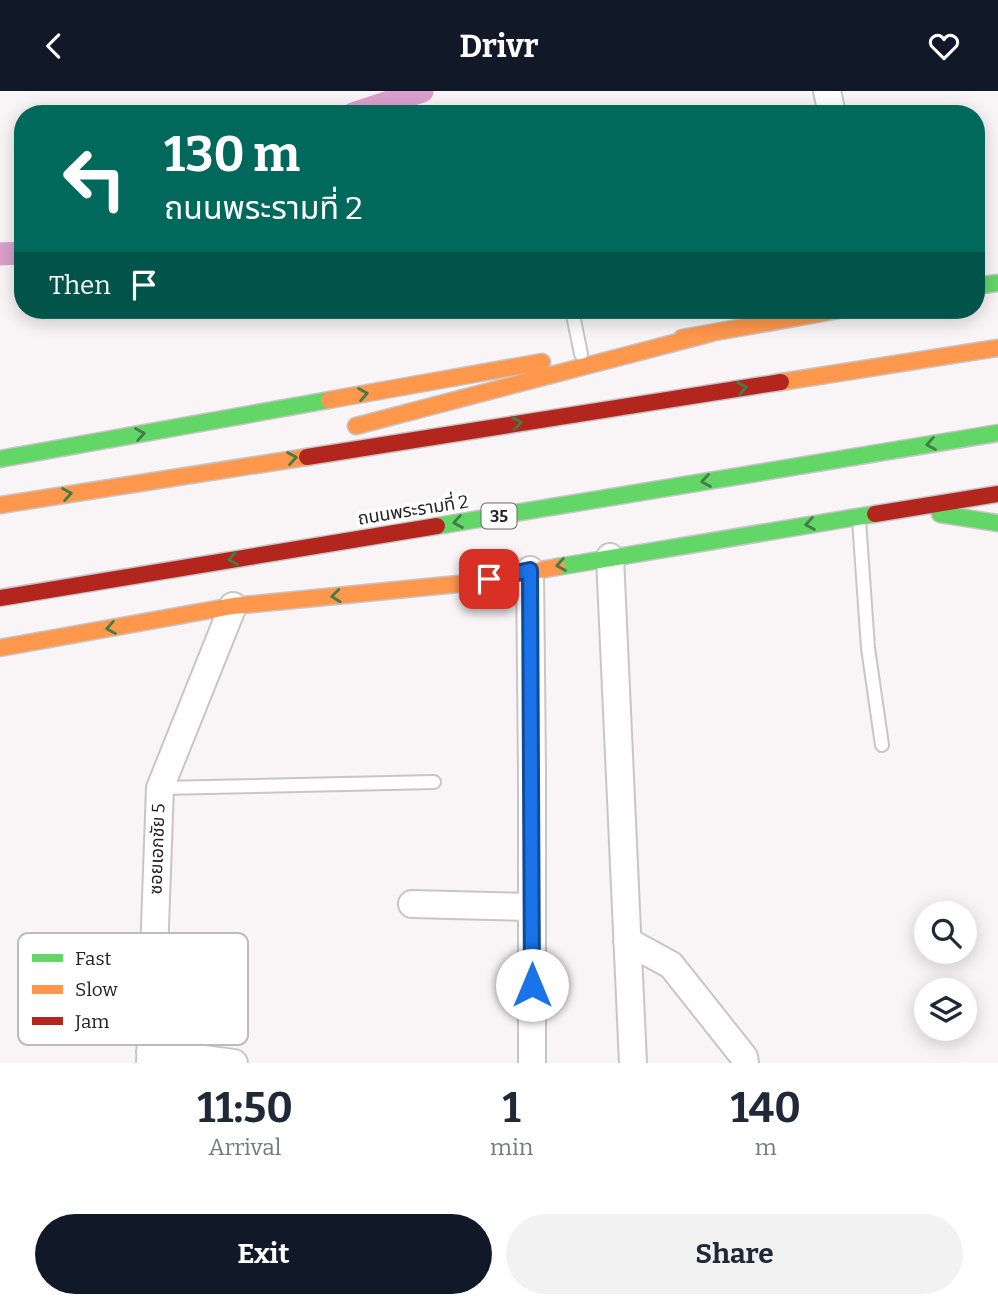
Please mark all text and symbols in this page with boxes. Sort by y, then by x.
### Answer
icon: back [35,27,73,65]
text: Drivr [459,27,539,65]
icon: heart [925,27,963,65]
text: 130 m [164,125,300,184]
icon: left [49,133,140,224]
text: ถนนพระรามที่ 2 [164,189,363,227]
icon: arrive [125,266,163,304]
text: Then [49,270,111,301]
one-way arrow [736,381,747,396]
one-way arrow [357,387,369,402]
one-way arrow [511,416,523,431]
one-way arrow [134,427,145,442]
one-way arrow [925,436,937,451]
one-way arrow [286,451,298,466]
one-way arrow [700,473,712,488]
one-way arrow [61,487,73,502]
street label: ถนนพระรามที่ 2 [356,488,470,530]
road number: 35 [482,503,516,529]
one-way arrow [452,514,463,529]
one-way arrow [804,516,816,531]
pin [459,549,519,609]
one-way arrow [227,551,239,566]
one-way arrow [555,557,567,572]
icon: arrive [470,560,508,598]
one-way arrow [330,588,341,603]
one-way arrow [105,620,117,635]
street label: ซอยเอกชัย 5 [144,803,170,895]
map controls [914,901,977,1041]
button: search [914,901,977,964]
legend [18,933,248,1045]
text: Fast [75,947,112,970]
position arrow [495,948,569,1022]
text: Slow [75,978,118,1001]
button: layers [914,978,977,1041]
text: Jam [74,1010,109,1033]
text: 11:50 [197,1083,293,1133]
text: 1 [503,1083,521,1133]
text: 140 [730,1083,801,1133]
text: Arrival [209,1133,281,1161]
text: min [490,1133,533,1161]
text: m [755,1133,777,1161]
button: Exit [35,1214,492,1294]
button: Share [506,1214,963,1294]

